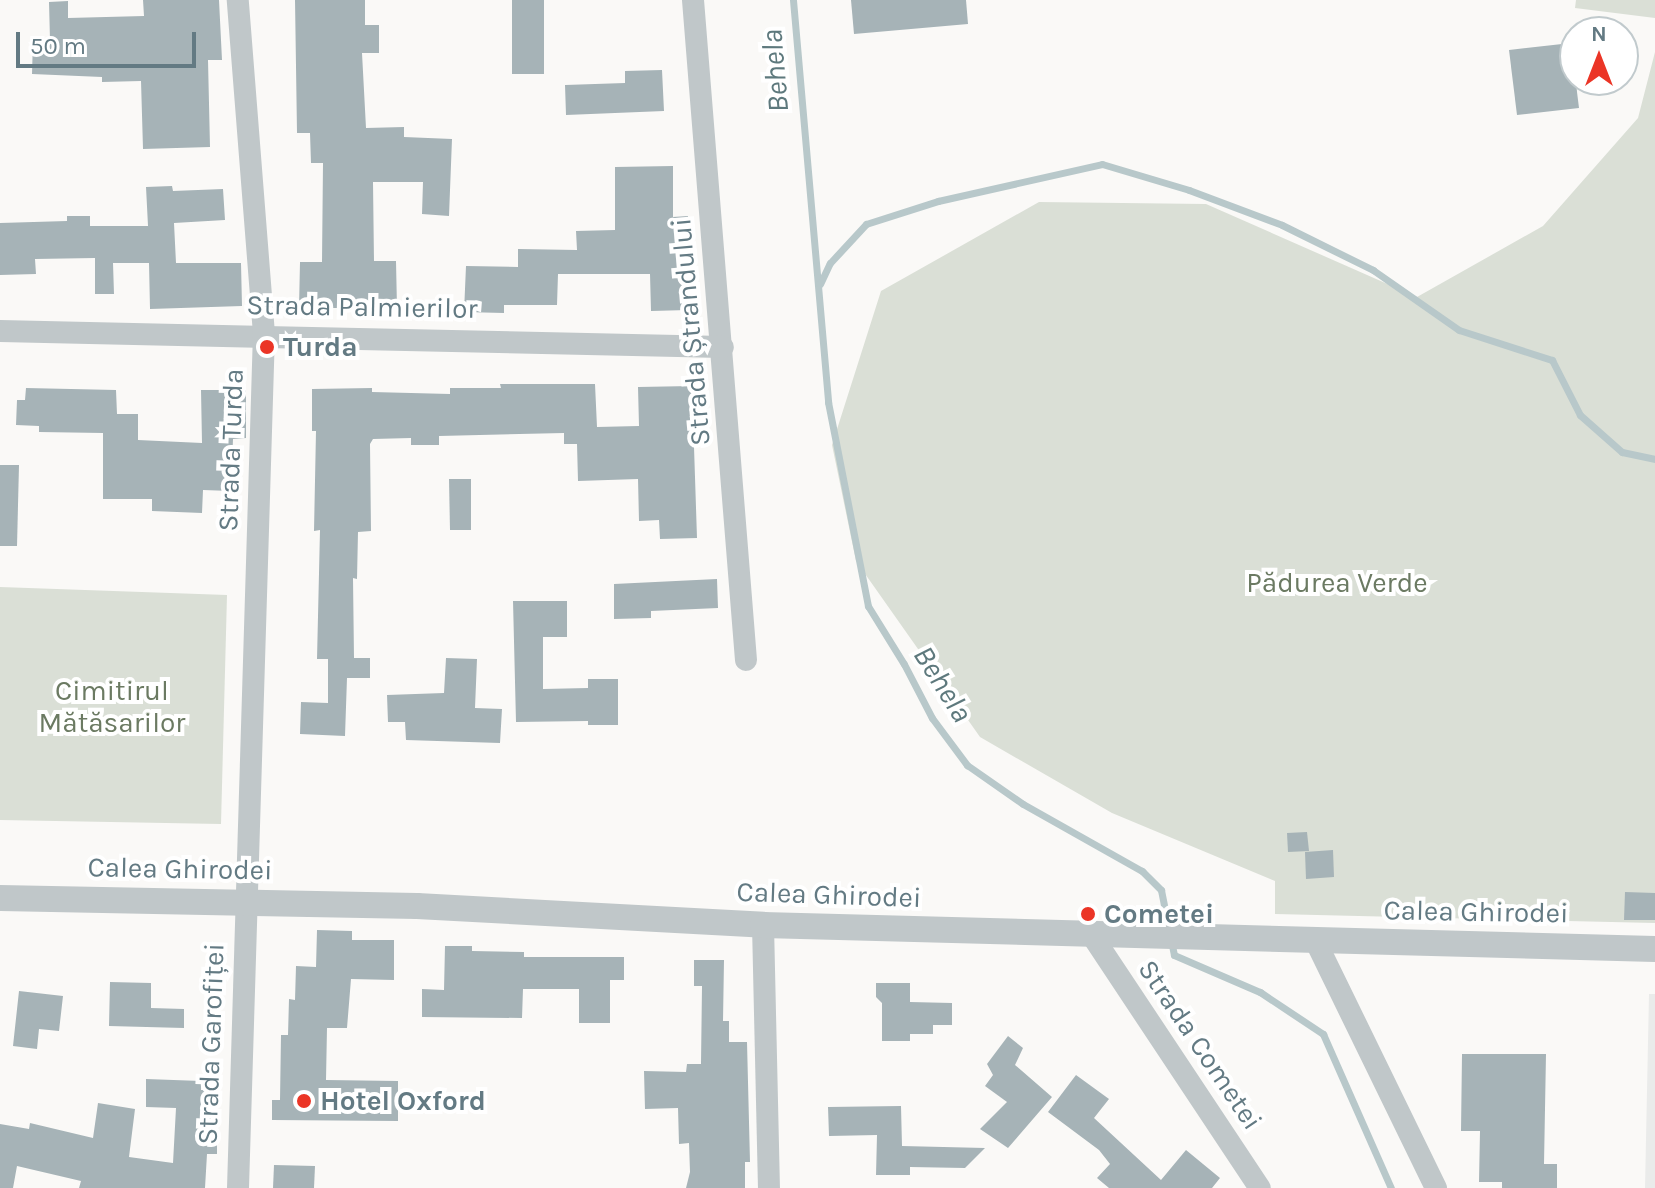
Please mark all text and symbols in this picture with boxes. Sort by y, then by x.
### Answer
scale bar [20,16,200,66]
north arrow [1559,16,1639,96]
text: N [1591,21,1607,47]
water label: Behela [753,28,797,114]
text: 50 m [30,32,86,60]
street label: Strada Ștrandului [664,217,718,447]
street label: Strada Palmierilor [246,288,478,326]
place label: Turda [283,330,358,364]
marker: Turda [258,338,276,356]
street label: Strada Turda [211,368,251,532]
park label: Pădurea Verde [1246,566,1428,600]
water label: Behela [906,639,980,729]
park label: Cimitirul Mătăsarilor [39,674,185,740]
street label: Calea Ghirodei [87,851,273,887]
street label: Calea Ghirodei [736,875,922,915]
street label: Calea Ghirodei [1383,894,1569,930]
place label: Cometei [1104,897,1214,931]
marker: Cometei [1079,905,1097,923]
street label: Strada Garofiței [191,943,231,1145]
street label: Strada Cometei [1131,954,1269,1136]
place label: Hotel Oxford [320,1084,486,1118]
marker: Hotel Oxford [295,1092,313,1110]

